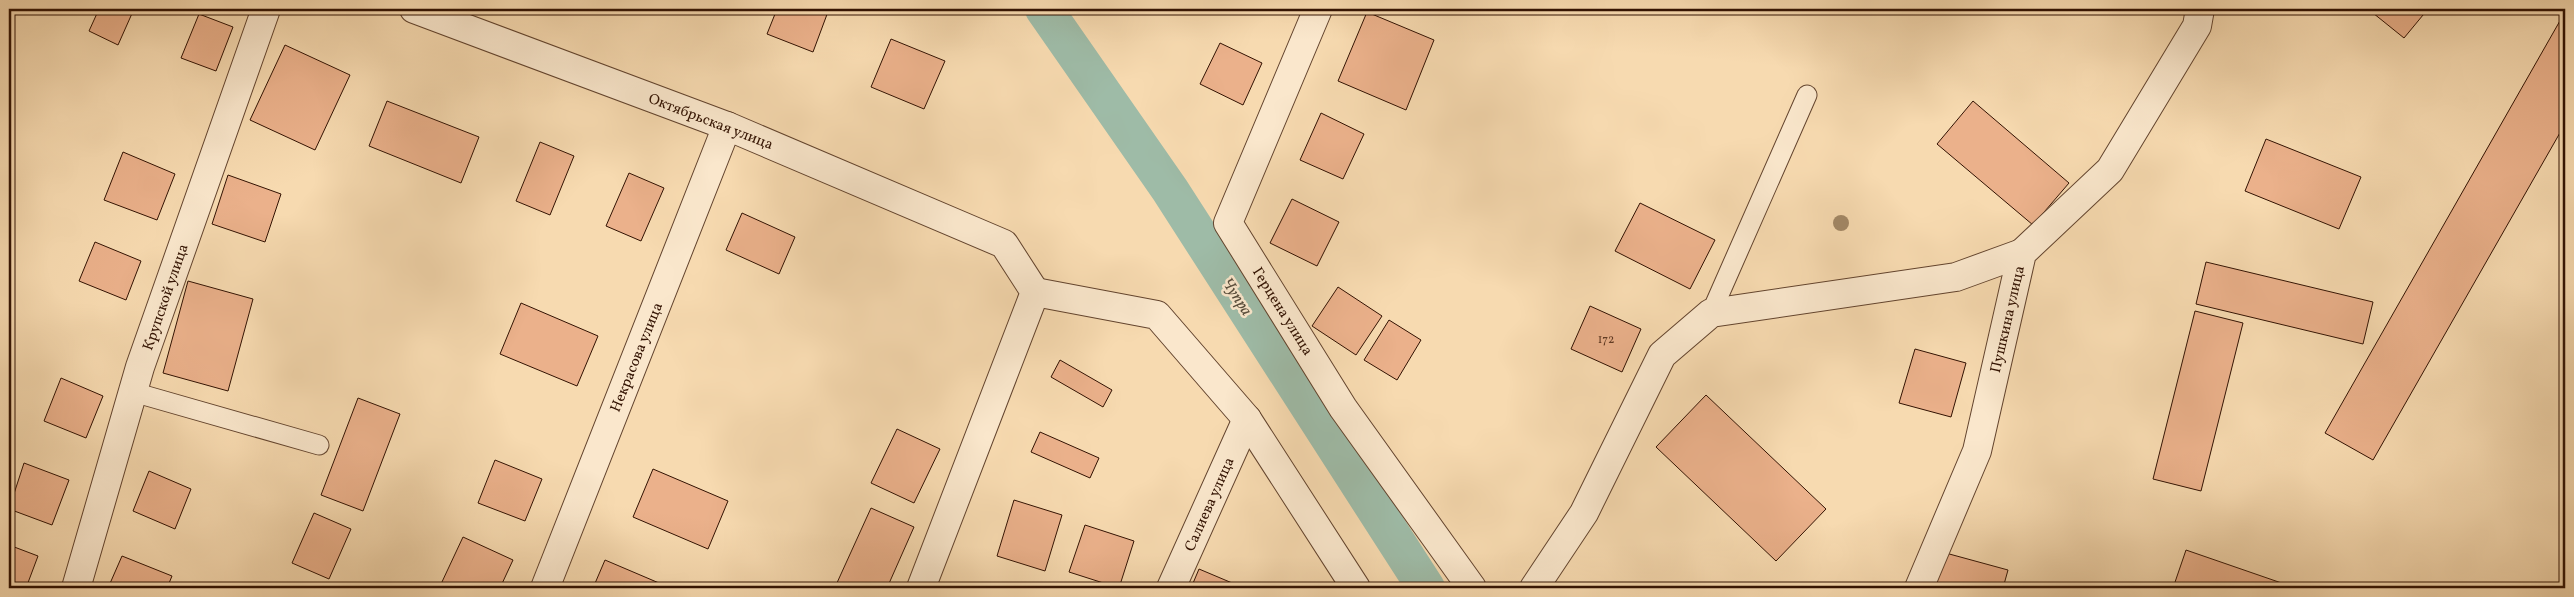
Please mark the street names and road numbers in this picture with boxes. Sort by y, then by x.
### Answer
street label: Октябрьская улица [645,89,776,156]
street label: Крупской улица [138,241,194,354]
street label: Герцена улица [1246,264,1317,360]
street label: Пушкина улица [1986,264,2031,375]
street label: Некрасова улица [606,300,669,416]
street label: Салиева улица [1180,454,1241,555]

